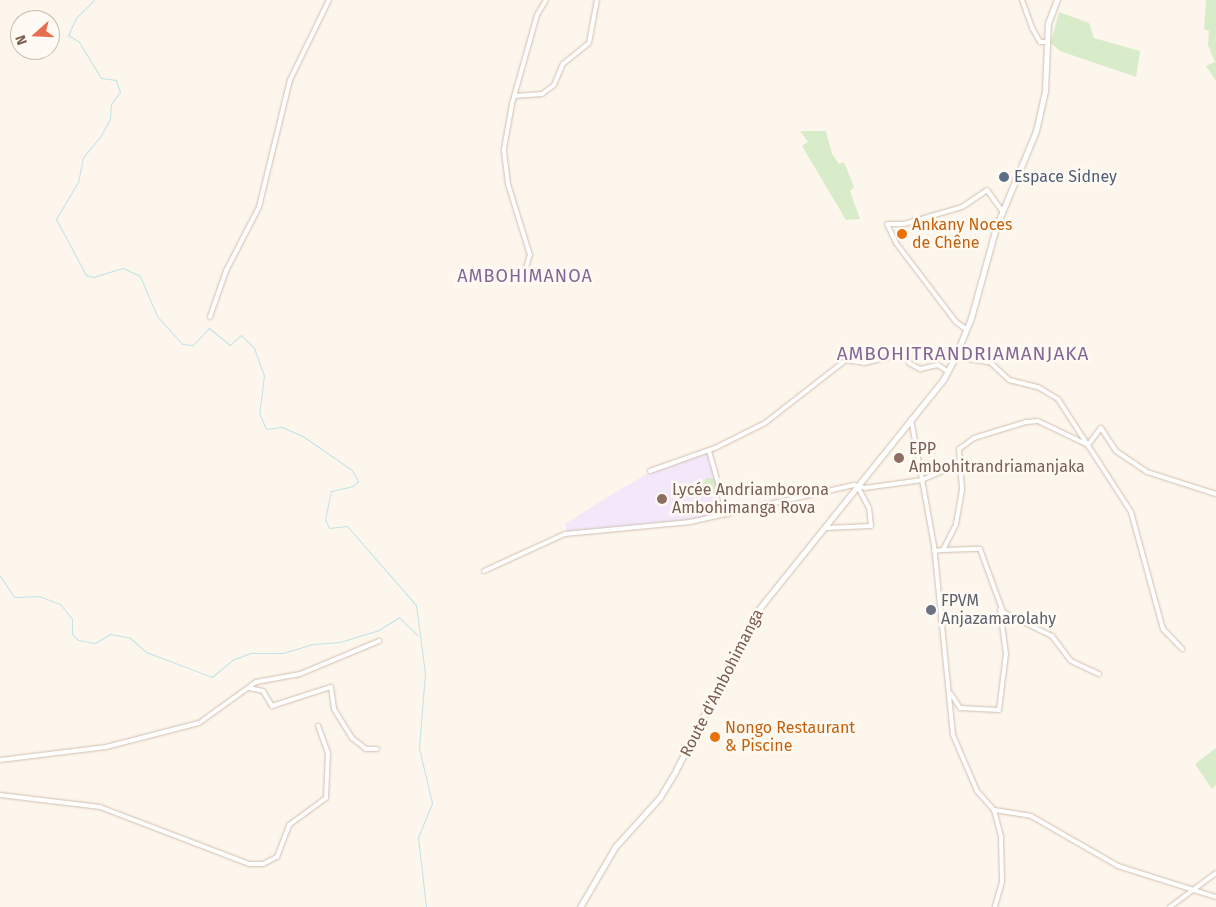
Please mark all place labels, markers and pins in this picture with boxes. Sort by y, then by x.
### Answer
place label: Espace Sidney [1014,167,1117,187]
marker: Espace Sidney [998,171,1010,183]
place label: Ankany Noces de Chêne [912,215,1012,253]
marker: Ankany Noces de Chêne [896,228,908,240]
place label: EPP Ambohitrandriamanjaka [909,439,1085,477]
marker: EPP Ambohitrandriamanjaka [893,452,905,464]
place label: Lycée Andriamborona Ambohimanga Rova [672,480,829,518]
marker: Lycée Andriamborona Ambohimanga Rova [656,493,668,505]
place label: FPVM Anjazamarolahy [941,591,1056,629]
marker: FPVM Anjazamarolahy [925,604,937,616]
place label: Nongo Restaurant & Piscine [725,718,855,756]
marker: Nongo Restaurant & Piscine [709,731,721,743]

